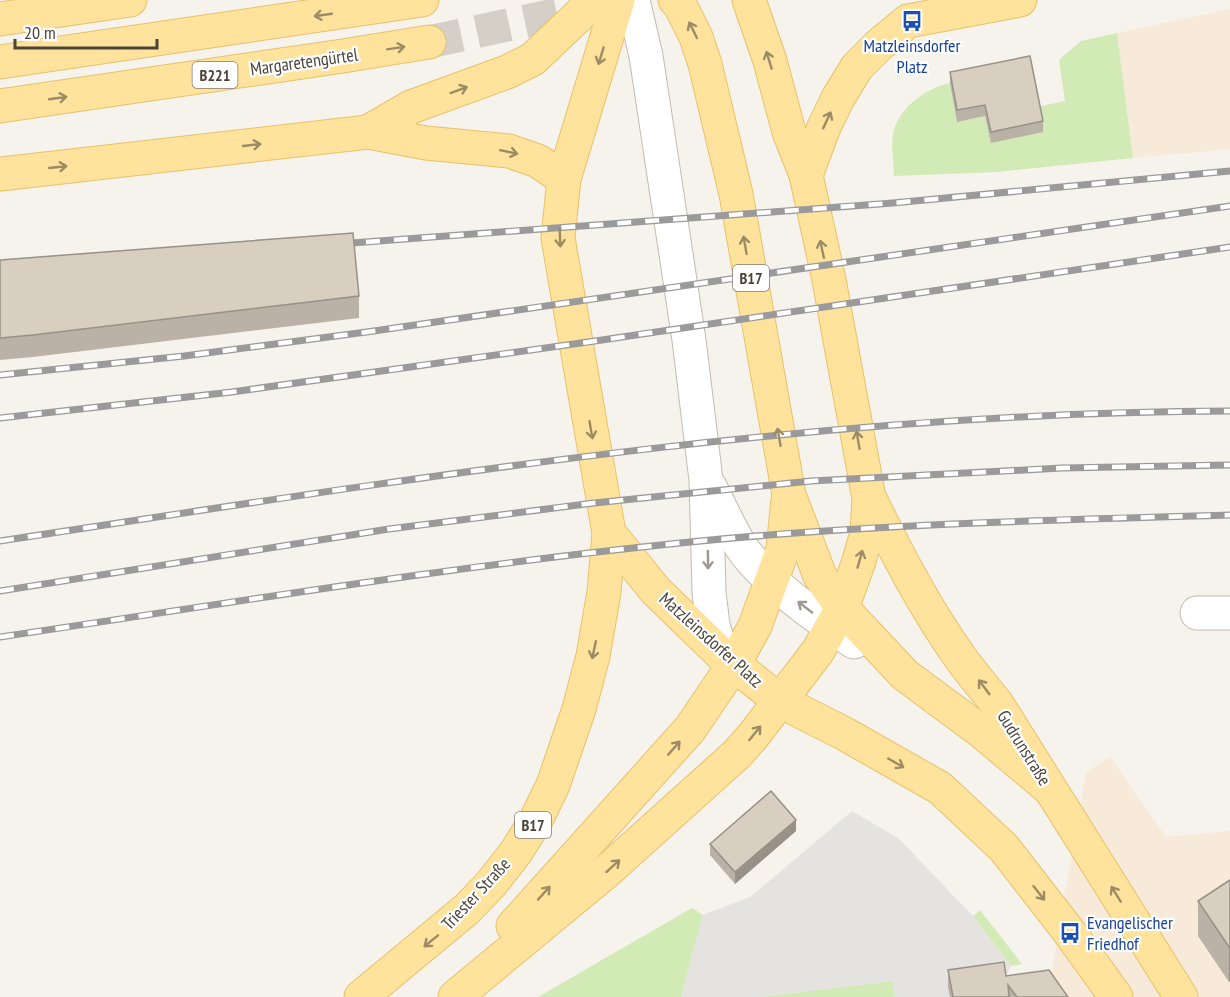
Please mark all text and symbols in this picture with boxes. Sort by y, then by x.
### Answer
one-way arrow [313,9,333,20]
bus stop icon: Matzleinsdorfer Platz [900,9,924,33]
scale bar [15,12,158,50]
text: 20 m [24,21,56,44]
one-way arrow [686,22,698,40]
place label: Matzleinsdorfer Platz [864,34,961,78]
street label: Margaretengürtel [249,42,360,80]
one-way arrow [386,42,406,53]
one-way arrow [595,46,606,65]
one-way arrow [763,51,774,70]
road number: B221 [192,62,238,88]
one-way arrow [449,83,468,94]
one-way arrow [48,92,67,103]
one-way arrow [822,112,834,130]
one-way arrow [241,139,261,150]
one-way arrow [499,147,518,158]
one-way arrow [48,161,68,172]
one-way arrow [554,227,565,247]
one-way arrow [739,236,750,255]
one-way arrow [816,239,827,259]
road number: B17 [733,265,769,291]
one-way arrow [586,419,597,439]
one-way arrow [773,428,784,447]
one-way arrow [852,431,863,450]
one-way arrow [703,549,714,569]
one-way arrow [855,550,866,569]
street label: Matzleinsdorfer Platz [655,587,768,692]
one-way arrow [797,600,813,613]
one-way arrow [588,639,599,659]
one-way arrow [977,679,990,695]
street label: Gudrunstraße [992,706,1057,790]
one-way arrow [749,725,762,741]
one-way arrow [667,741,681,756]
one-way arrow [887,757,904,769]
road number: B17 [515,812,551,838]
street label: Triester Straße [436,853,515,935]
one-way arrow [605,859,620,873]
one-way arrow [1032,885,1045,901]
one-way arrow [537,886,551,901]
one-way arrow [1110,886,1122,903]
place label: Evangelischer Friedhof [1087,911,1173,955]
bus stop icon: Evangelischer Friedhof [1058,921,1082,945]
one-way arrow [423,935,439,948]

